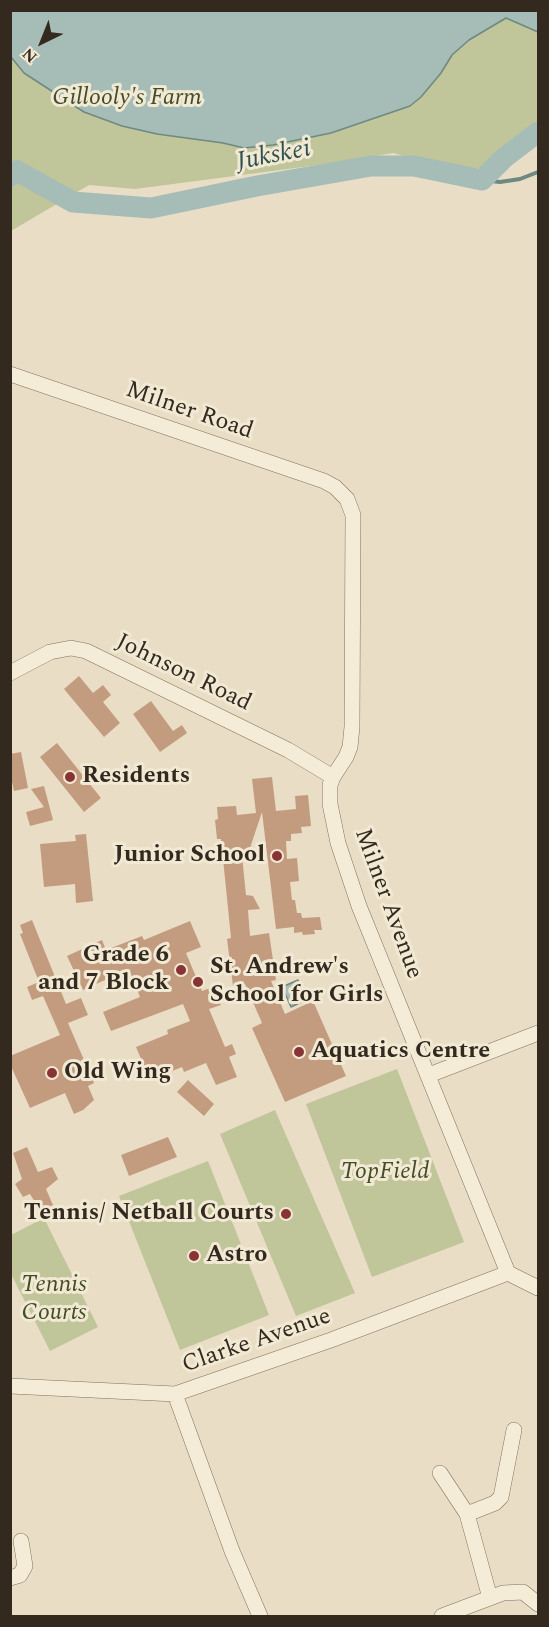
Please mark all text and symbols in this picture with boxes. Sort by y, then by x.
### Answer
north arrow [12,12,72,72]
text: N [17,42,43,68]
park label: Gillooly's Farm [52,85,202,113]
water label: Jukskei [234,135,314,179]
street label: Milner Road [122,377,256,447]
street label: Johnson Road [111,629,255,719]
place label: Residents [82,763,190,791]
marker: Residents [63,770,77,784]
street label: Milner Avenue [346,825,428,983]
place label: Junior School [114,842,265,870]
marker: Junior School [270,849,284,863]
place label: Grade 6 and 7 Block [38,942,169,998]
place label: St. Andrew's School for Girls [210,954,384,1010]
marker: Grade 6 and 7 Block [174,963,188,977]
marker: St. Andrew's School for Girls [191,975,205,989]
place label: Aquatics Centre [311,1038,490,1066]
marker: Aquatics Centre [292,1045,306,1059]
place label: Old Wing [64,1059,171,1087]
marker: Old Wing [45,1066,59,1080]
park label: TopField [341,1159,429,1187]
place label: Tennis/ Netball Courts [24,1200,274,1228]
marker: Tennis/ Netball Courts [279,1207,293,1221]
place label: Astro [206,1242,267,1270]
marker: Astro [187,1249,201,1263]
park label: Tennis Courts [21,1272,87,1328]
street label: Clarke Avenue [179,1303,335,1381]

